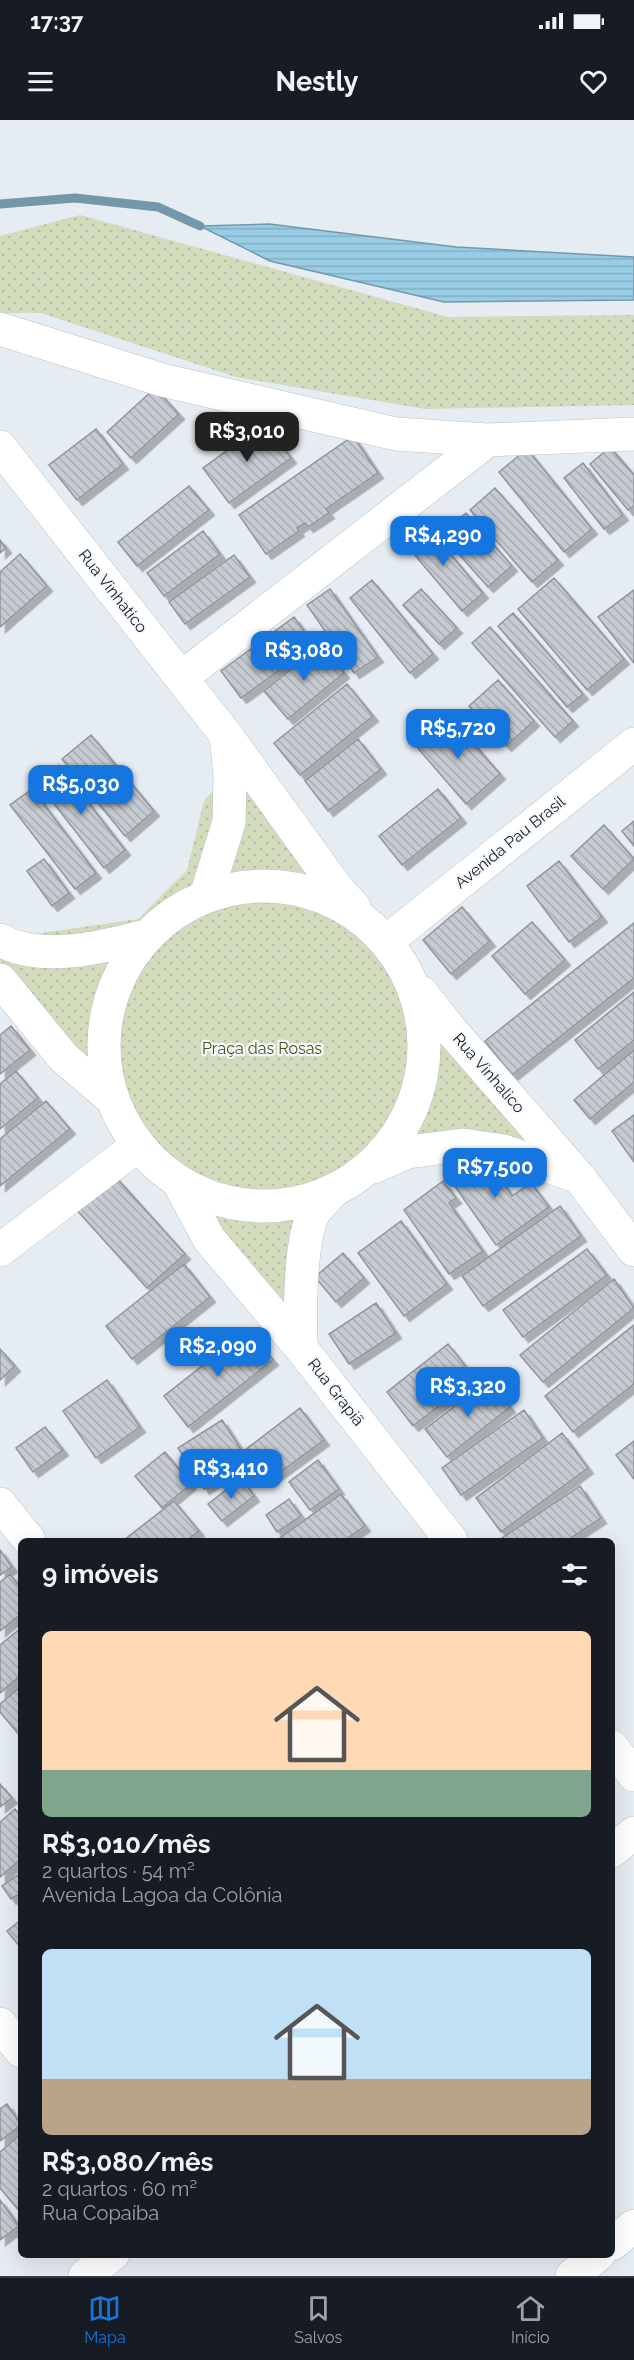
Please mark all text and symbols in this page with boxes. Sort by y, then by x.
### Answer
text: 17:37 [30,8,83,34]
icon: menu [24,65,57,98]
icon: heart [577,65,610,98]
text: Nestly [276,66,358,97]
pin: R$3,010 [192,412,302,463]
text: R$3,010 [209,419,285,443]
pin: R$4,290 [388,516,498,567]
text: R$4,290 [404,523,482,547]
street label: Rua Vinhatico [74,545,152,637]
pin: R$3,080 [249,631,359,682]
text: R$3,080 [265,638,343,662]
pin: R$5,720 [403,709,513,760]
text: R$5,720 [420,716,496,740]
pin: R$5,030 [26,765,136,816]
text: R$5,030 [42,772,120,796]
street label: Avenida Pau Brasil [451,791,569,892]
street label: Rua Vinhalico [449,1029,529,1117]
park label: Praça das Rosas [202,1039,322,1058]
pin: R$7,500 [440,1148,550,1199]
text: R$7,500 [457,1155,533,1179]
pin: R$2,090 [163,1327,273,1378]
text: R$2,090 [179,1334,257,1358]
street label: Rua Grapiã [304,1354,368,1430]
pin: R$3,320 [413,1367,523,1418]
text: R$3,320 [430,1374,506,1398]
pin: R$3,410 [176,1449,286,1500]
text: R$3,410 [193,1456,269,1480]
icon: filters [558,1558,591,1591]
text: 9 imóveis [42,1559,159,1589]
icon: home [263,1670,371,1778]
text: R$3,010/mês [42,1829,211,1859]
text: 2 quartos · 54 m² [42,1859,195,1883]
text: Avenida Lagoa da Colônia [42,1883,283,1907]
icon: home [263,1988,371,2096]
text: R$3,080/mês [42,2147,213,2177]
text: 2 quartos · 60 m² [42,2177,197,2201]
text: Rua Copaíba [42,2201,159,2225]
tab: Mapa [84,2292,126,2347]
tab: Salvos [294,2292,342,2347]
tab: Início [511,2292,550,2347]

